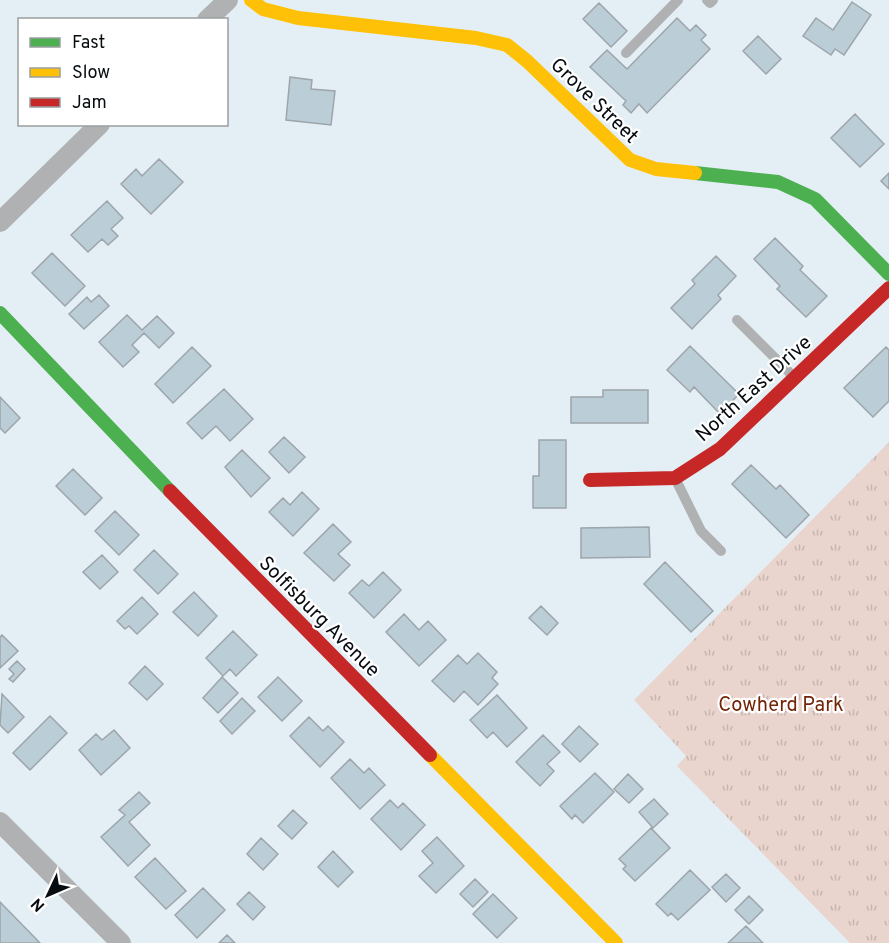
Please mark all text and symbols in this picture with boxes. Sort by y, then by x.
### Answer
legend [18,18,228,126]
text: Fast [72,32,105,55]
street label: Grove Street [544,53,643,150]
text: Slow [72,62,110,85]
text: Jam [72,92,107,115]
street label: North East Drive [691,330,818,449]
street label: Solfisburg Avenue [252,551,385,684]
park label: Cowherd Park [718,693,844,719]
north arrow [18,865,78,925]
text: N [27,893,50,915]

